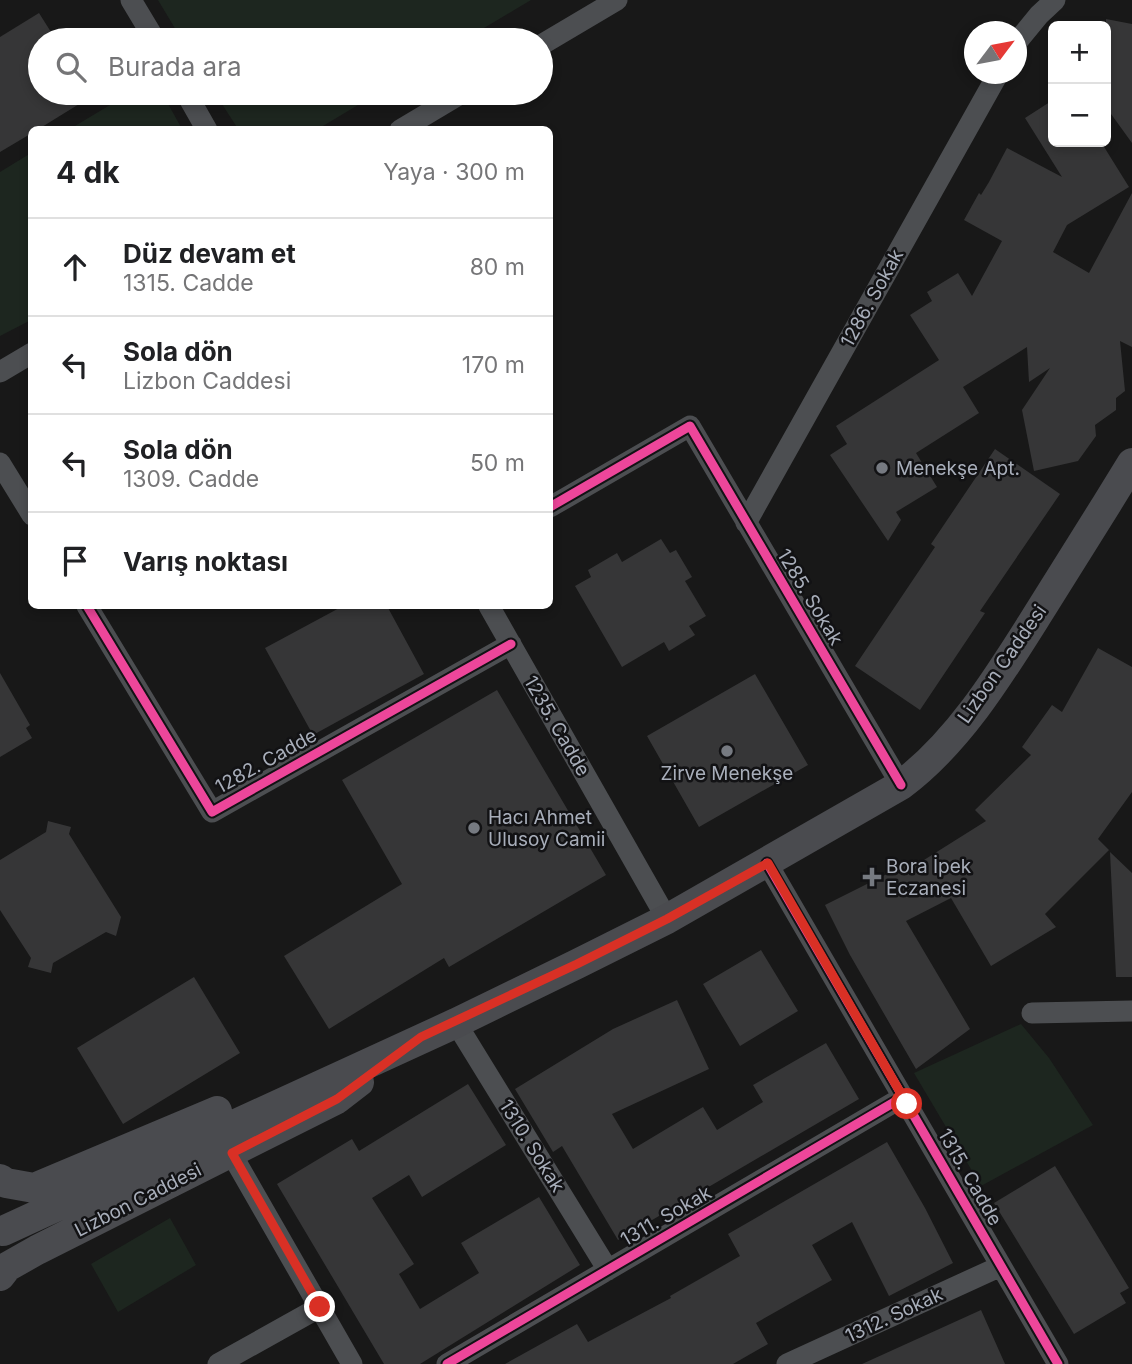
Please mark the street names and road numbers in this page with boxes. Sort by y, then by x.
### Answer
street label: 1286. Sokak [836,245,909,351]
street label: 1285. Sokak [772,545,848,650]
street label: Lizbon Caddesi [953,600,1051,728]
street label: 1235. Cadde [519,672,595,780]
street label: 1282. Cadde [211,724,321,798]
street label: 1310. Sokak [495,1096,570,1197]
street label: 1315. Cadde [933,1125,1007,1229]
street label: Lizbon Caddesi [71,1158,205,1242]
street label: 1311. Sokak [617,1181,716,1251]
street label: 1312. Sokak [842,1282,947,1348]

